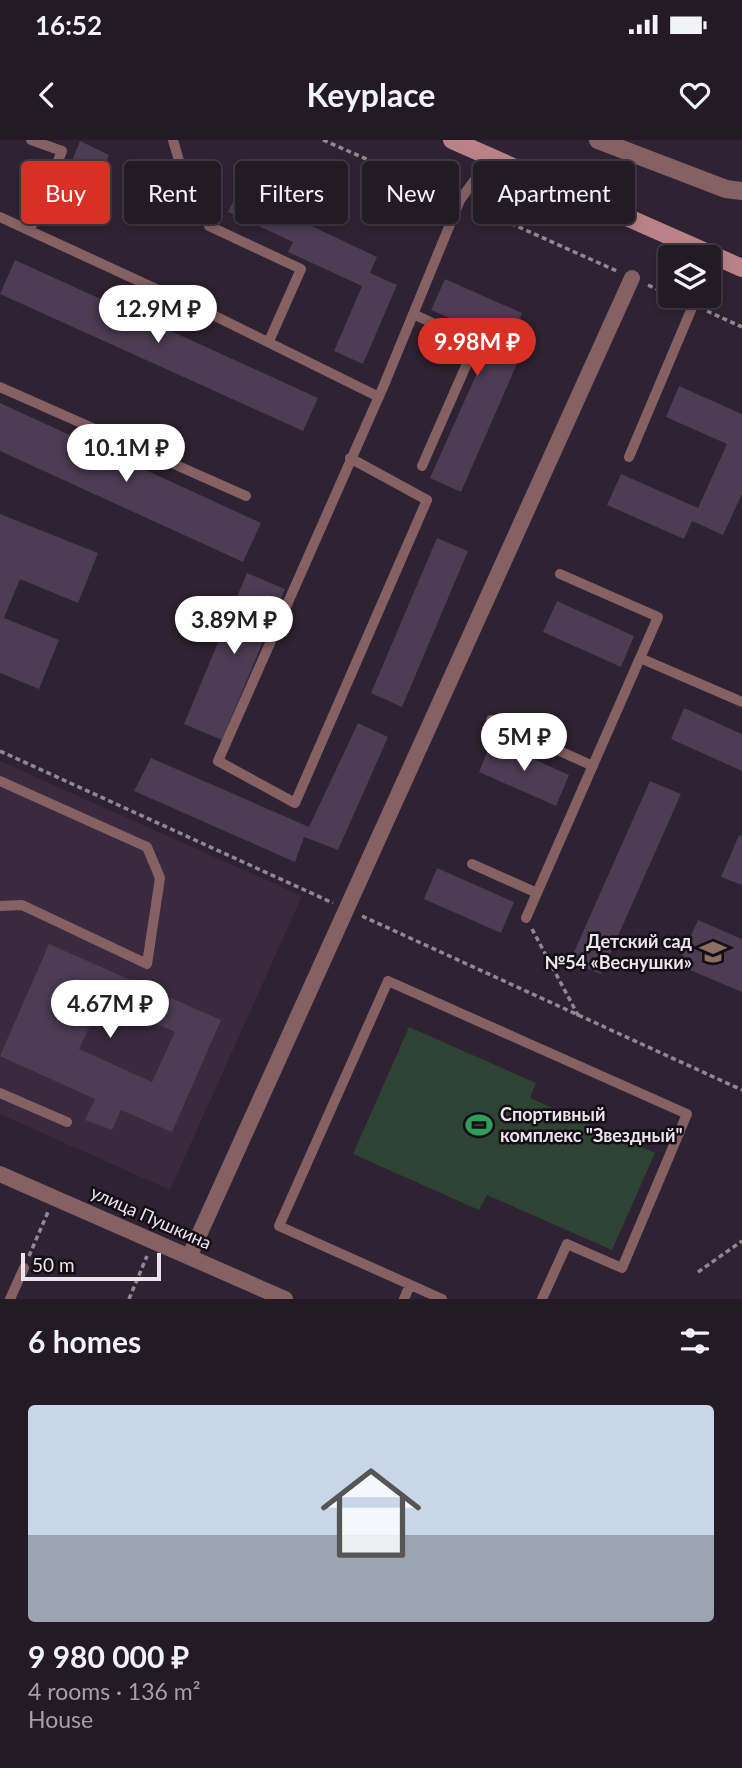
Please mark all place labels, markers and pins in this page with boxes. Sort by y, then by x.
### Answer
pin: 12.9M ₽ [93,286,223,345]
pin: 9.98M ₽ [412,318,542,378]
pin: 10.1M ₽ [61,424,191,484]
pin: 3.89M ₽ [169,596,299,656]
pin: 5M ₽ [483,714,565,773]
place label: Детский сад №54 «Веснушки» [544,930,693,973]
school or university icon: Детский сад №54 «Веснушки» [698,937,728,967]
pin: 4.67M ₽ [45,981,175,1040]
place label: Спортивный комплекс "Звездный" [500,1103,683,1146]
sports icon: Спортивный комплекс "Звездный" [464,1110,494,1140]

